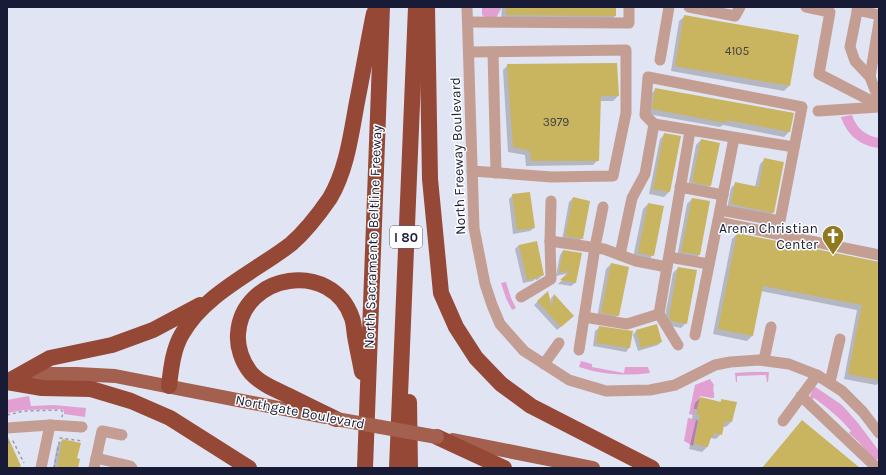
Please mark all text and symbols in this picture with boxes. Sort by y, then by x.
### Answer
house number: 4105 [725,44,750,58]
street label: North Freeway Boulevard [447,77,469,235]
house number: 3979 [543,115,569,129]
street label: North Sacramento Beltline Freeway [361,124,385,349]
place label: Arena Christian Center [719,220,819,253]
church icon: Arena Christian Center [820,223,846,256]
road number: I 80 [390,226,422,248]
street label: Northgate Boulevard [234,391,366,433]

